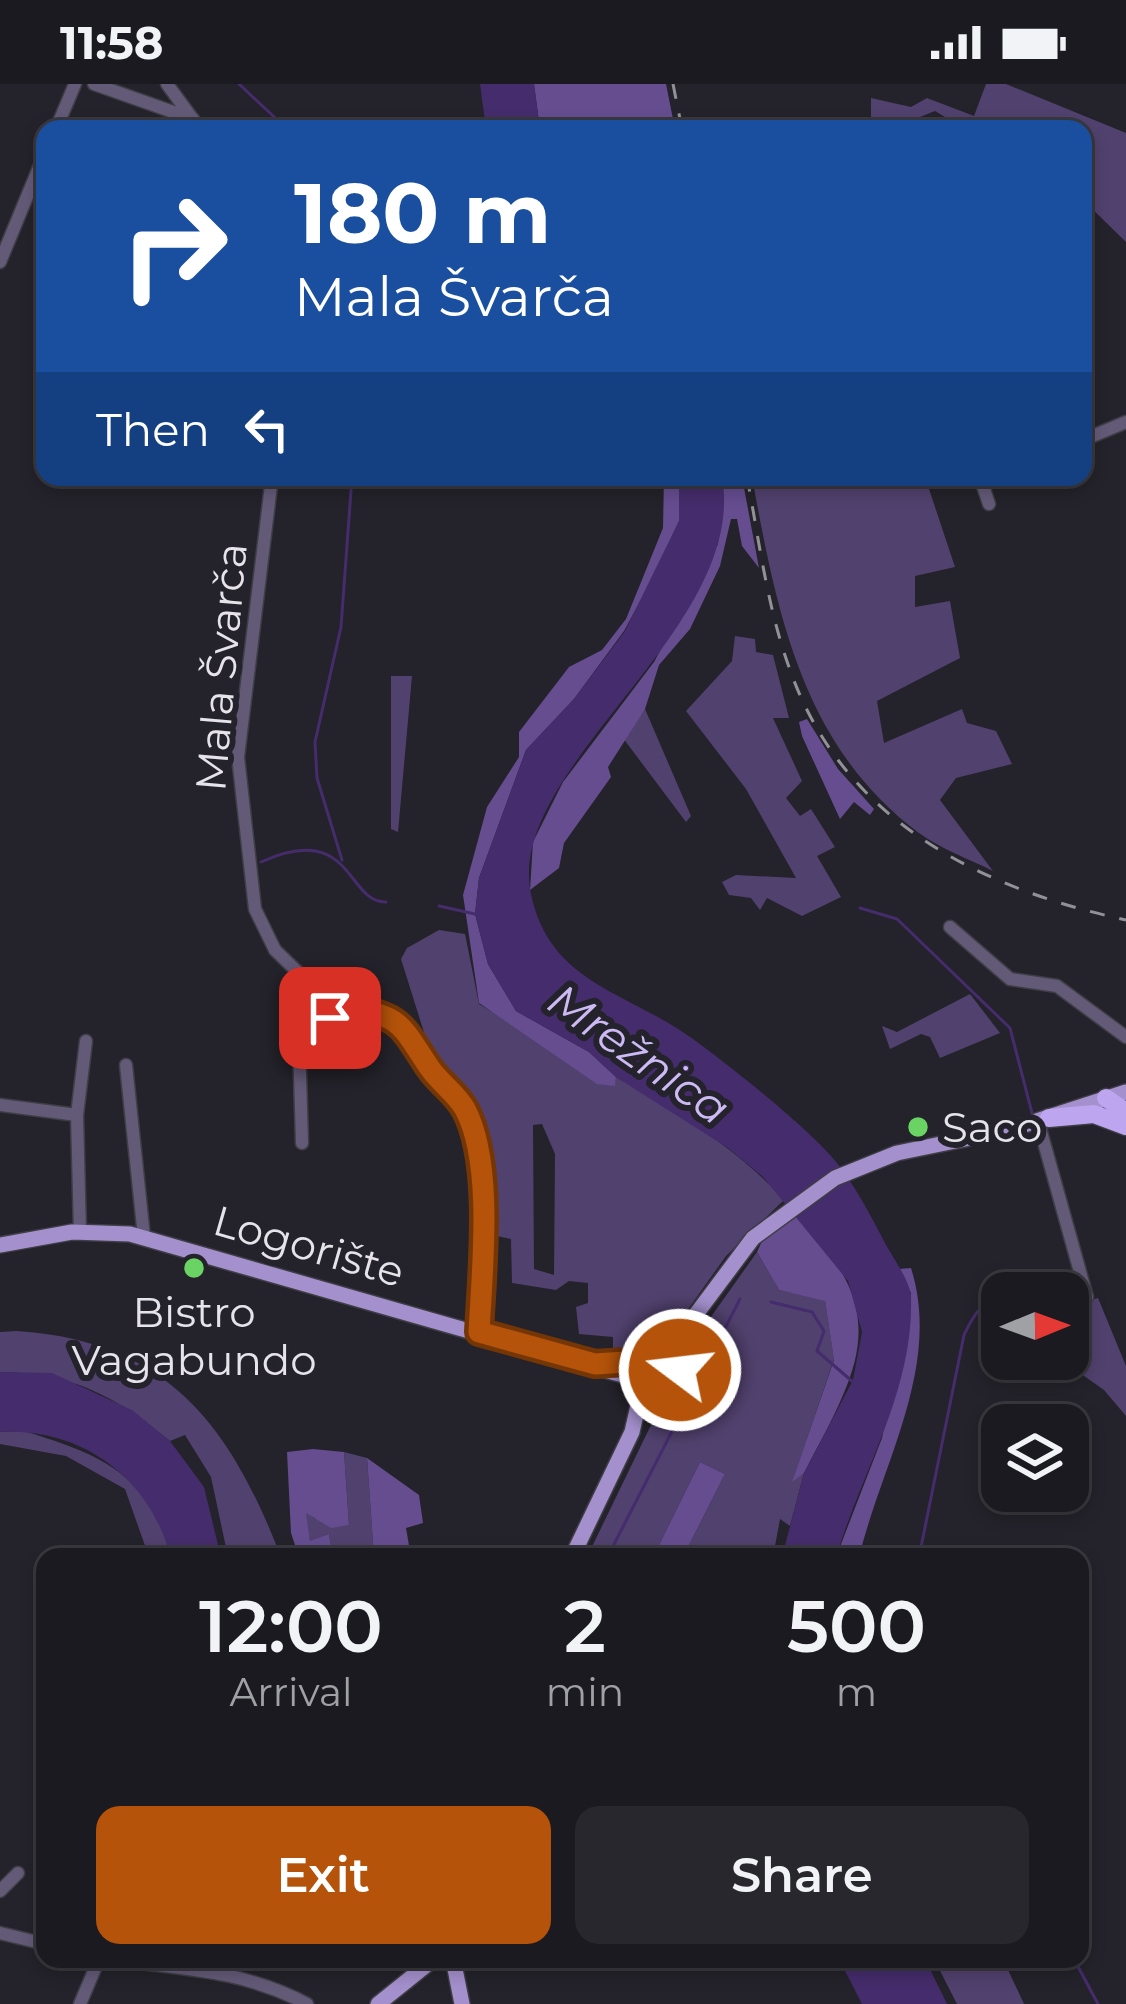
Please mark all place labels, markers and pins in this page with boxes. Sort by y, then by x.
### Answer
pin [279,967,381,1069]
place label: Saco [942,1101,1042,1153]
marker: Saco [905,1114,931,1140]
marker: Bistro Vagabundo [181,1255,207,1281]
place label: Bistro Vagabundo [71,1286,317,1386]

